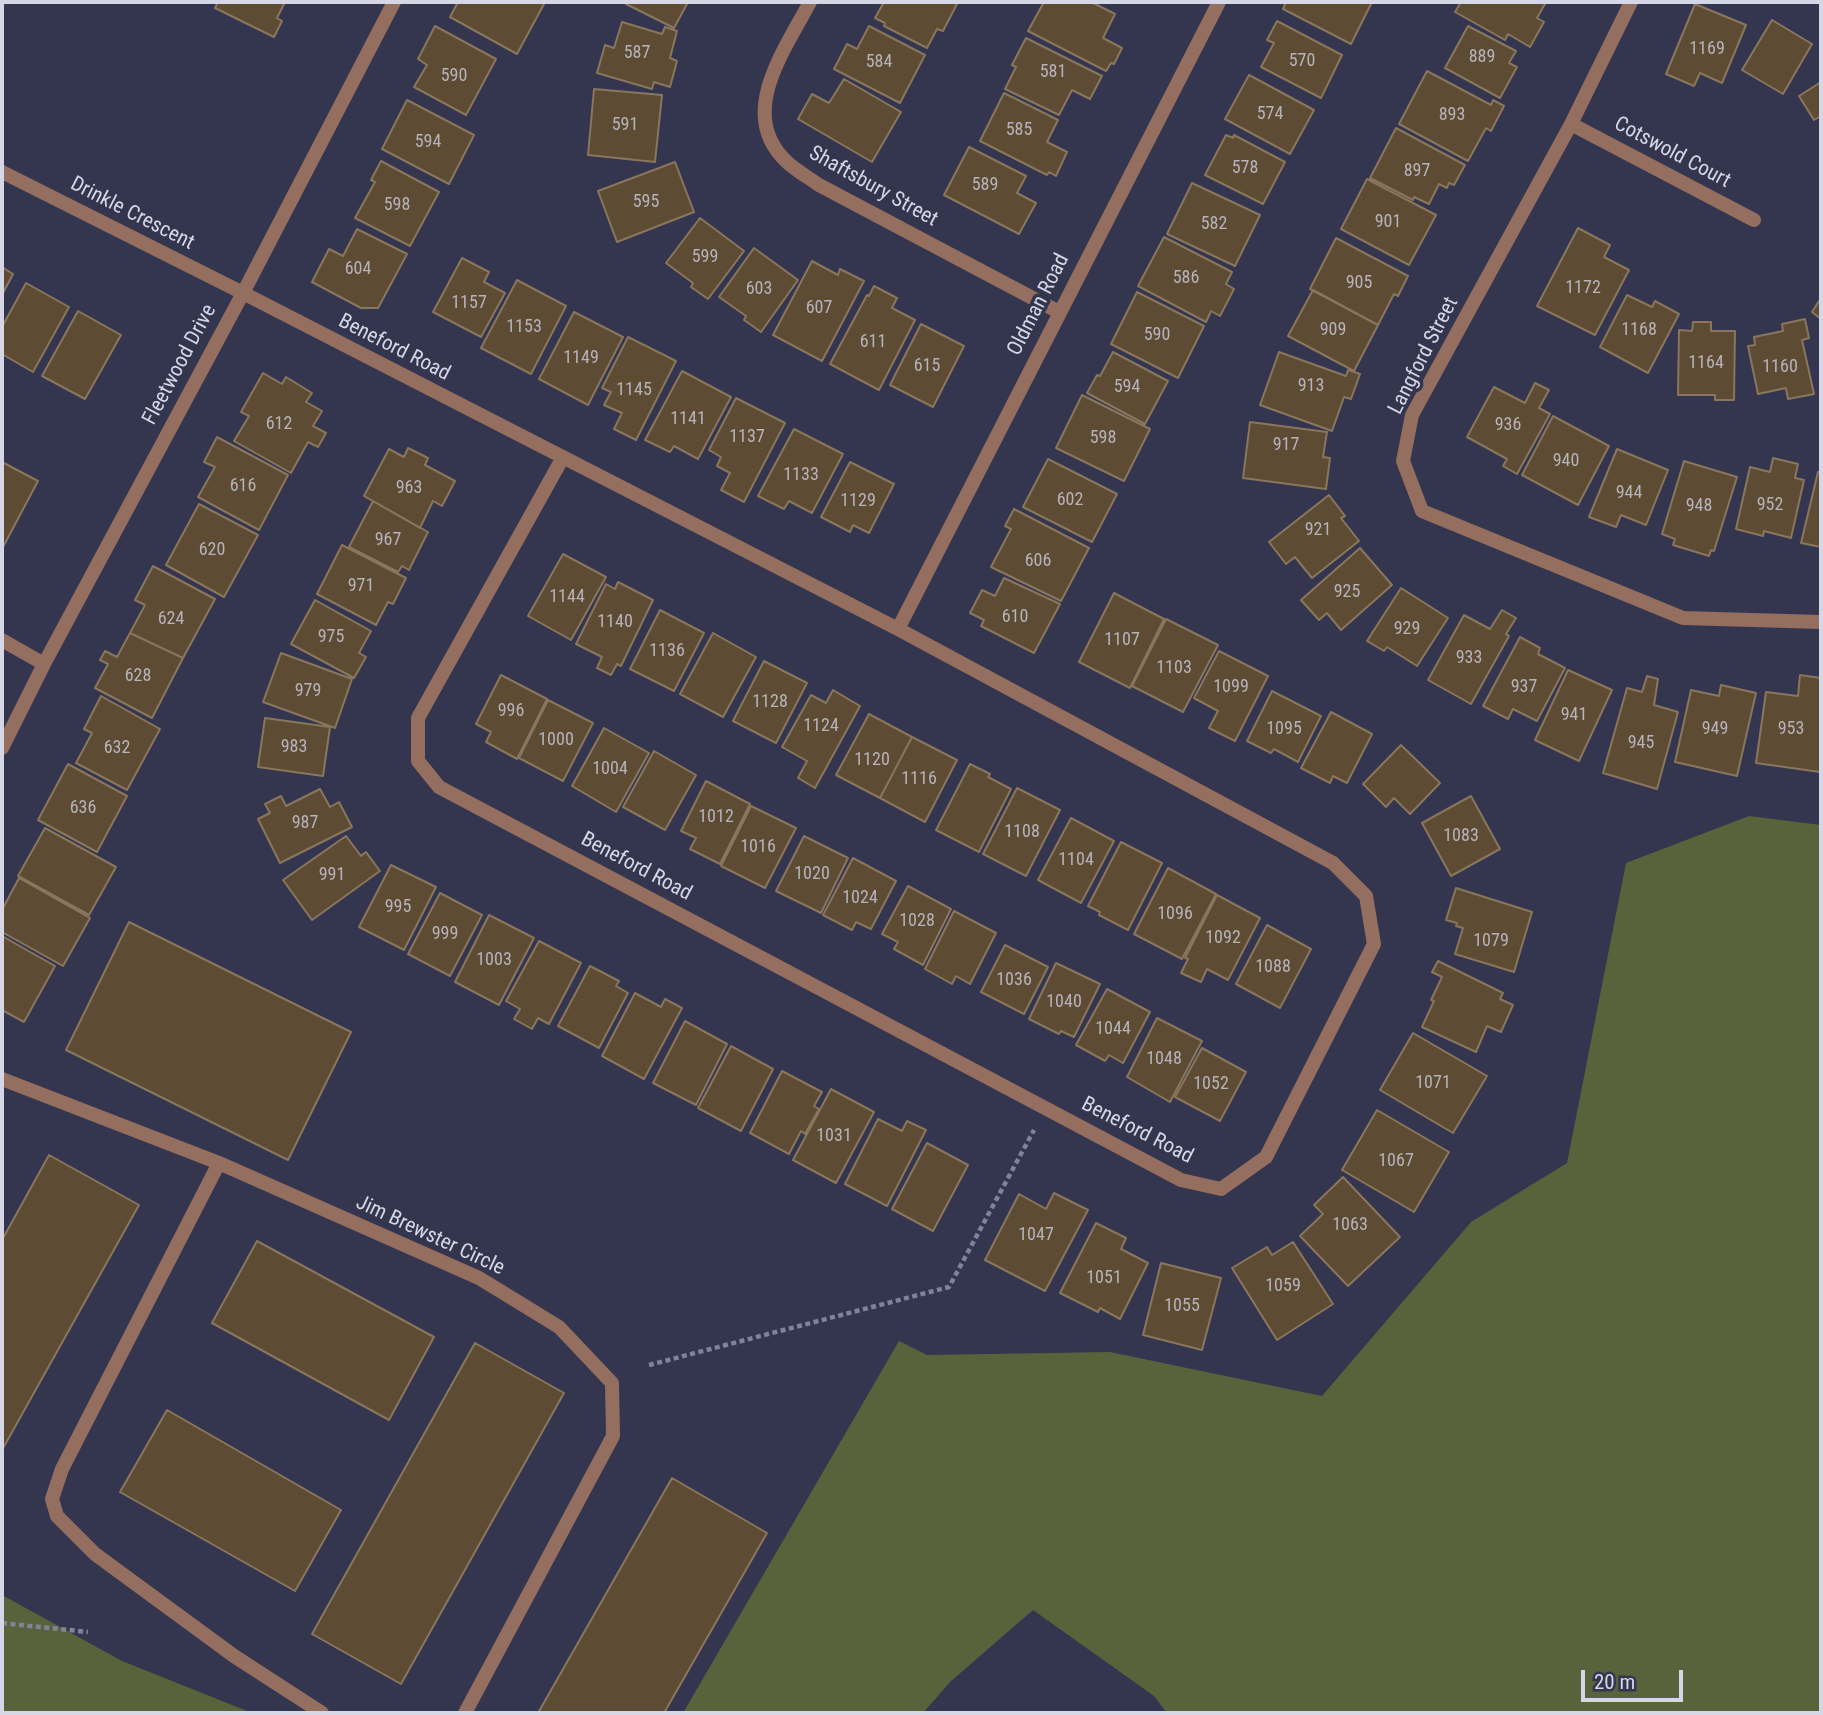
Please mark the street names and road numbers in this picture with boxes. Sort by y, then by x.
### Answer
street label: Cotswold Court [1609,112,1735,194]
street label: Shaftsbury Street [804,141,942,233]
street label: Drinkle Crescent [66,172,198,256]
street label: Oldman Road [1003,250,1075,360]
street label: Langford Street [1384,293,1464,419]
street label: Fleetwood Drive [138,301,222,429]
street label: Beneford Road [334,309,454,387]
street label: Beneford Road [576,827,696,907]
street label: Beneford Road [1077,1092,1197,1170]
street label: Jim Brewster Circle [352,1191,508,1281]

